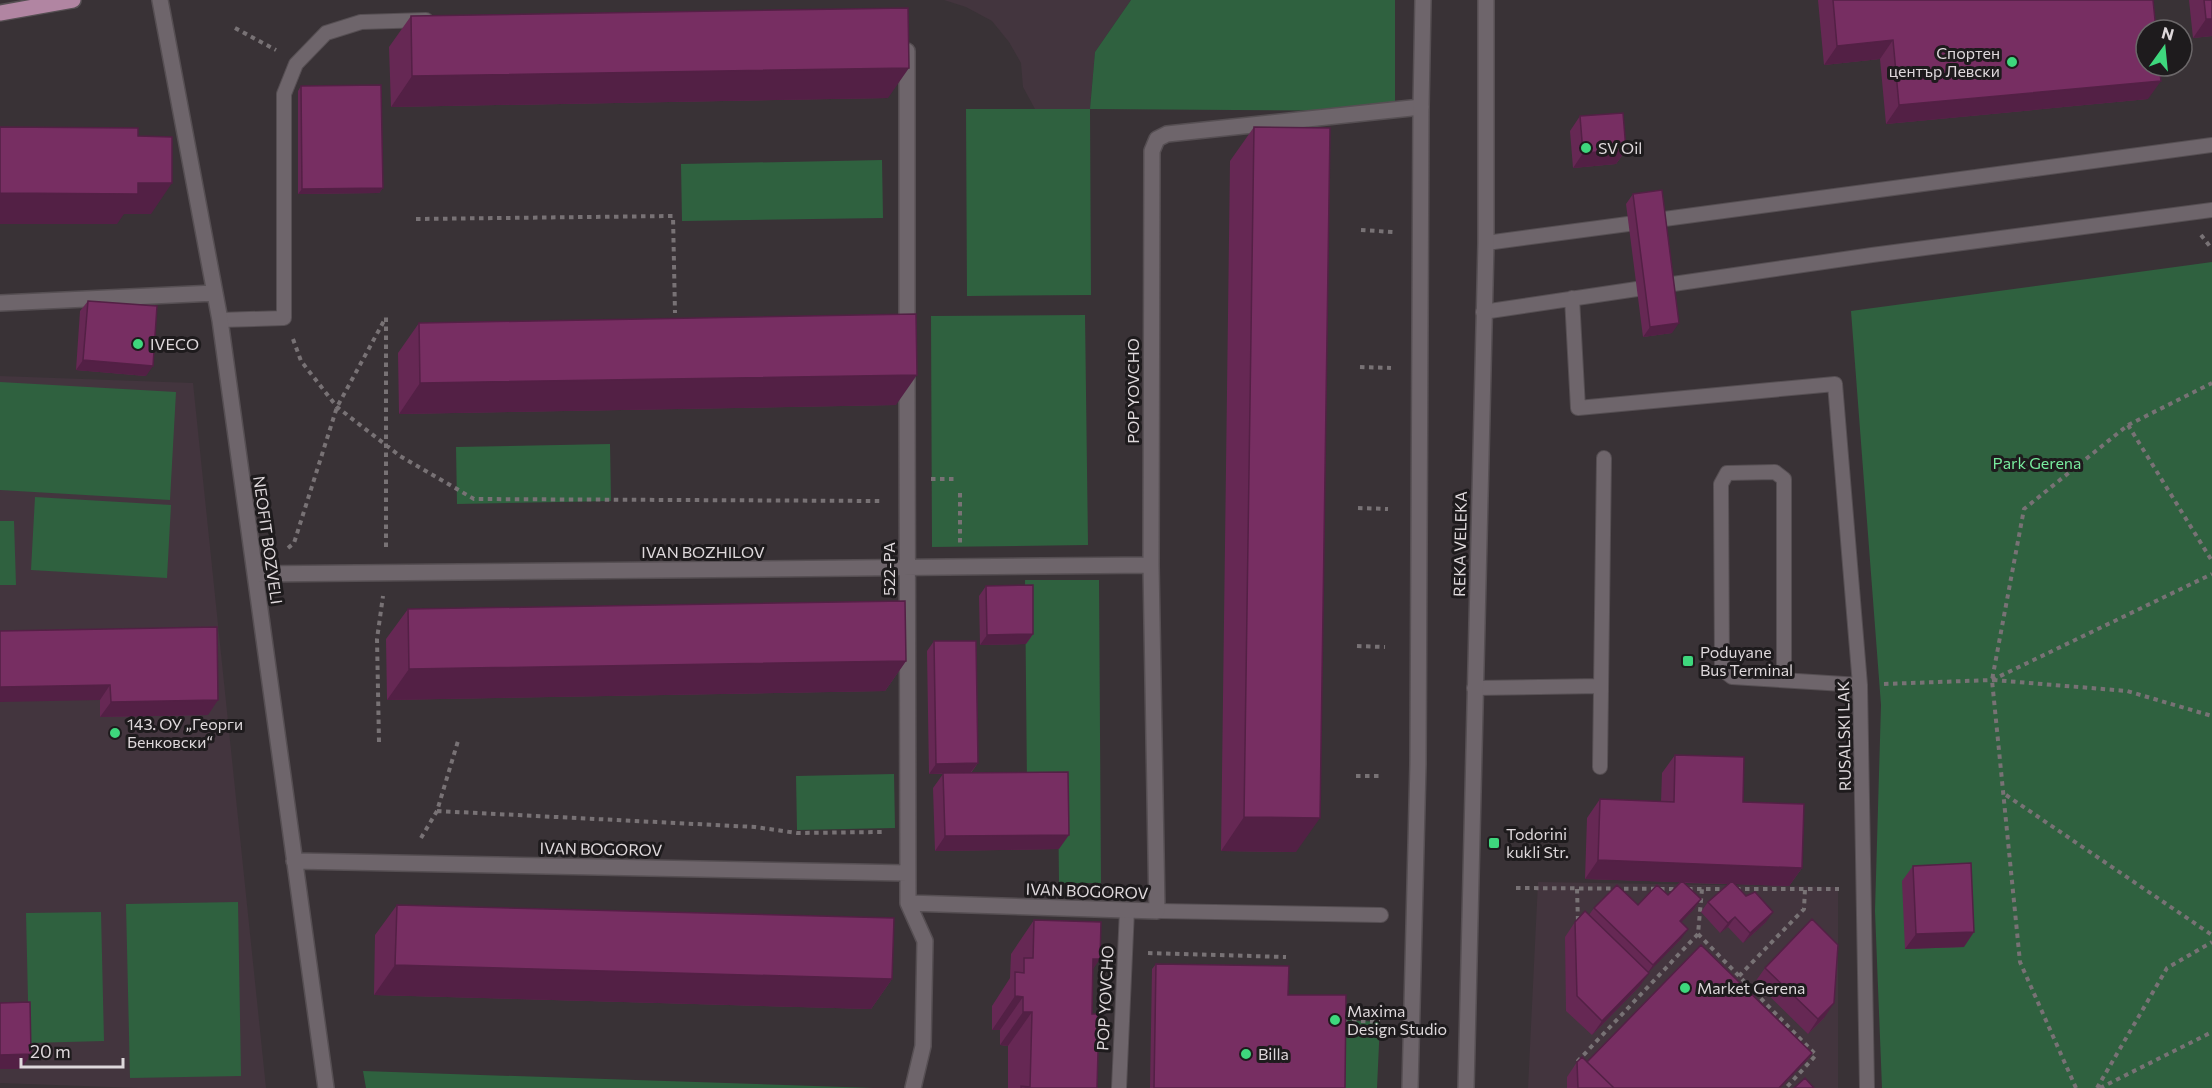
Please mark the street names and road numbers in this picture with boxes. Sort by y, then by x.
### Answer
street label: POP YOVCHO [1123,338,1142,444]
street label: NEOFIT BOZVELI [250,474,287,605]
street label: REKA VELEKA [1449,491,1470,597]
street label: IVAN BOZHILOV [641,542,765,561]
street label: 522-РА [879,542,898,596]
street label: RUSALSKI LAK [1833,680,1854,791]
street label: IVAN BOGOROV [539,838,663,859]
street label: IVAN BOGOROV [1025,879,1149,902]
street label: POP YOVCHO [1092,945,1117,1051]

